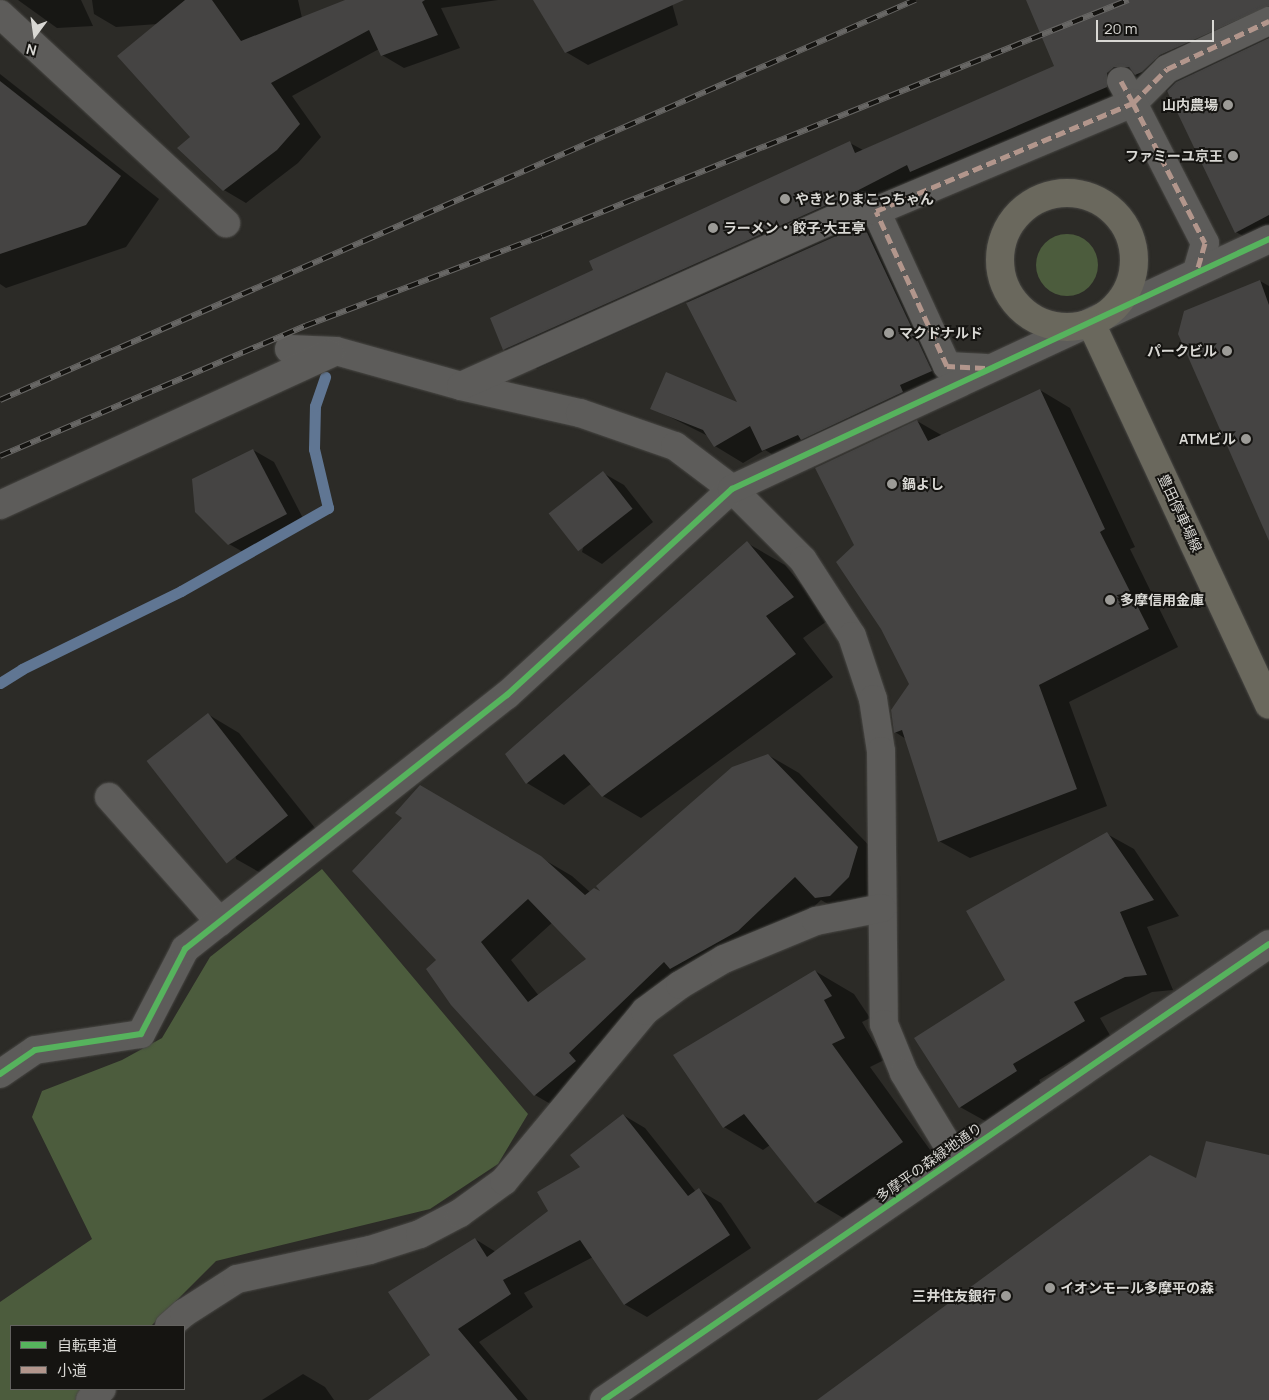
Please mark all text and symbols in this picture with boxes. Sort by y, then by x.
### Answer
north arrow [10,10,60,60]
scale bar [1099,10,1216,42]
text: 20 m [1104,18,1137,39]
text: N [24,40,38,60]
place label: 山内農場 [1162,97,1218,113]
marker: 山内農場 [1222,99,1234,111]
place label: ファミーユ京王 [1125,148,1223,164]
marker: ファミーユ京王 [1227,150,1239,162]
place label: やきとりまこっちゃん [795,191,935,207]
marker: やきとりまこっちゃん [779,193,791,205]
place label: ラーメン・餃子 大王亭 [723,220,866,236]
marker: ラーメン・餃子 大王亭 [707,222,719,234]
place label: マクドナルド [899,325,983,341]
marker: マクドナルド [883,327,895,339]
place label: パークビル [1147,343,1217,359]
marker: パークビル [1221,345,1233,357]
place label: ATMビル [1179,431,1236,447]
marker: ATMビル [1240,433,1252,445]
street label: 豊田停車場線 [1155,471,1205,555]
place label: 鍋よし [902,476,944,492]
marker: 鍋よし [886,478,898,490]
place label: 多摩信用金庫 [1120,592,1204,608]
marker: 多摩信用金庫 [1104,594,1116,606]
street label: 多摩平の森緑地通り [873,1119,985,1205]
place label: イオンモール多摩平の森 [1060,1280,1214,1296]
marker: イオンモール多摩平の森 [1044,1282,1056,1294]
place label: 三井住友銀行 [912,1288,996,1304]
marker: 三井住友銀行 [1000,1290,1012,1302]
legend [10,1325,185,1390]
text: 自転車道 [57,1335,117,1356]
text: 小道 [57,1360,87,1381]

